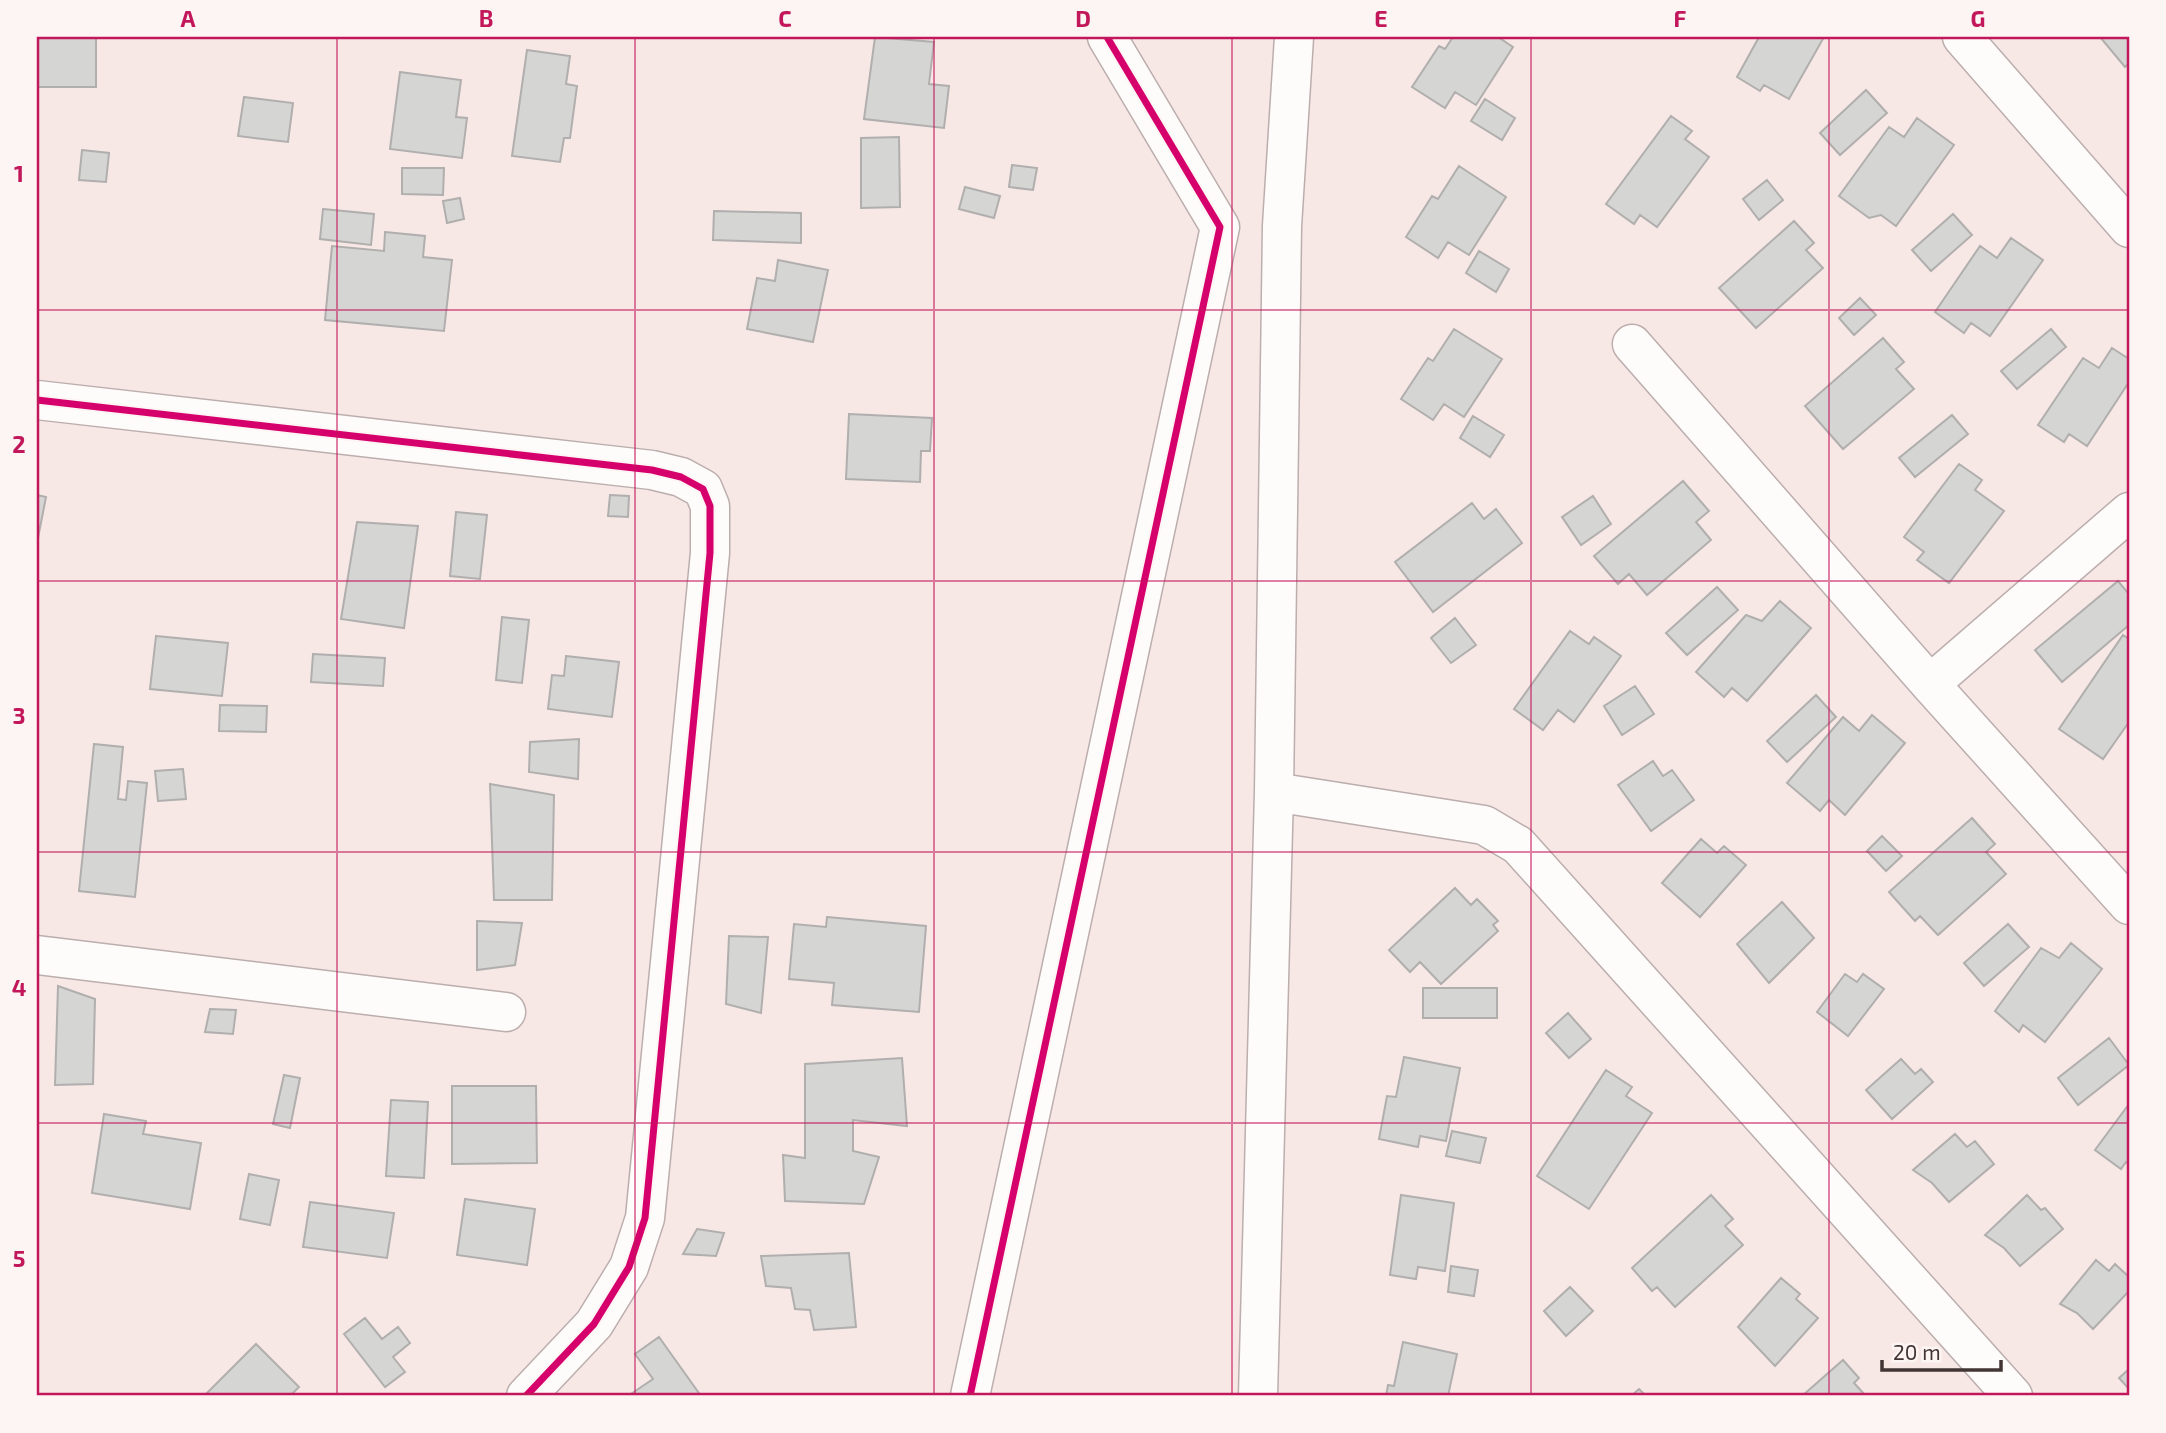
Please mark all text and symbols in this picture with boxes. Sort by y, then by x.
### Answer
text: A [180,4,196,32]
text: B [479,4,493,32]
text: C [778,4,792,32]
text: D [1075,4,1091,32]
text: E [1374,4,1388,32]
text: F [1674,4,1687,32]
text: G [1971,4,1985,32]
text: 1 [14,159,24,187]
text: 2 [12,430,26,458]
text: 3 [12,701,26,729]
text: 4 [12,973,26,1001]
text: 5 [13,1244,25,1272]
scale bar [1882,1328,2002,1372]
text: 20 m [1893,1339,1941,1364]

